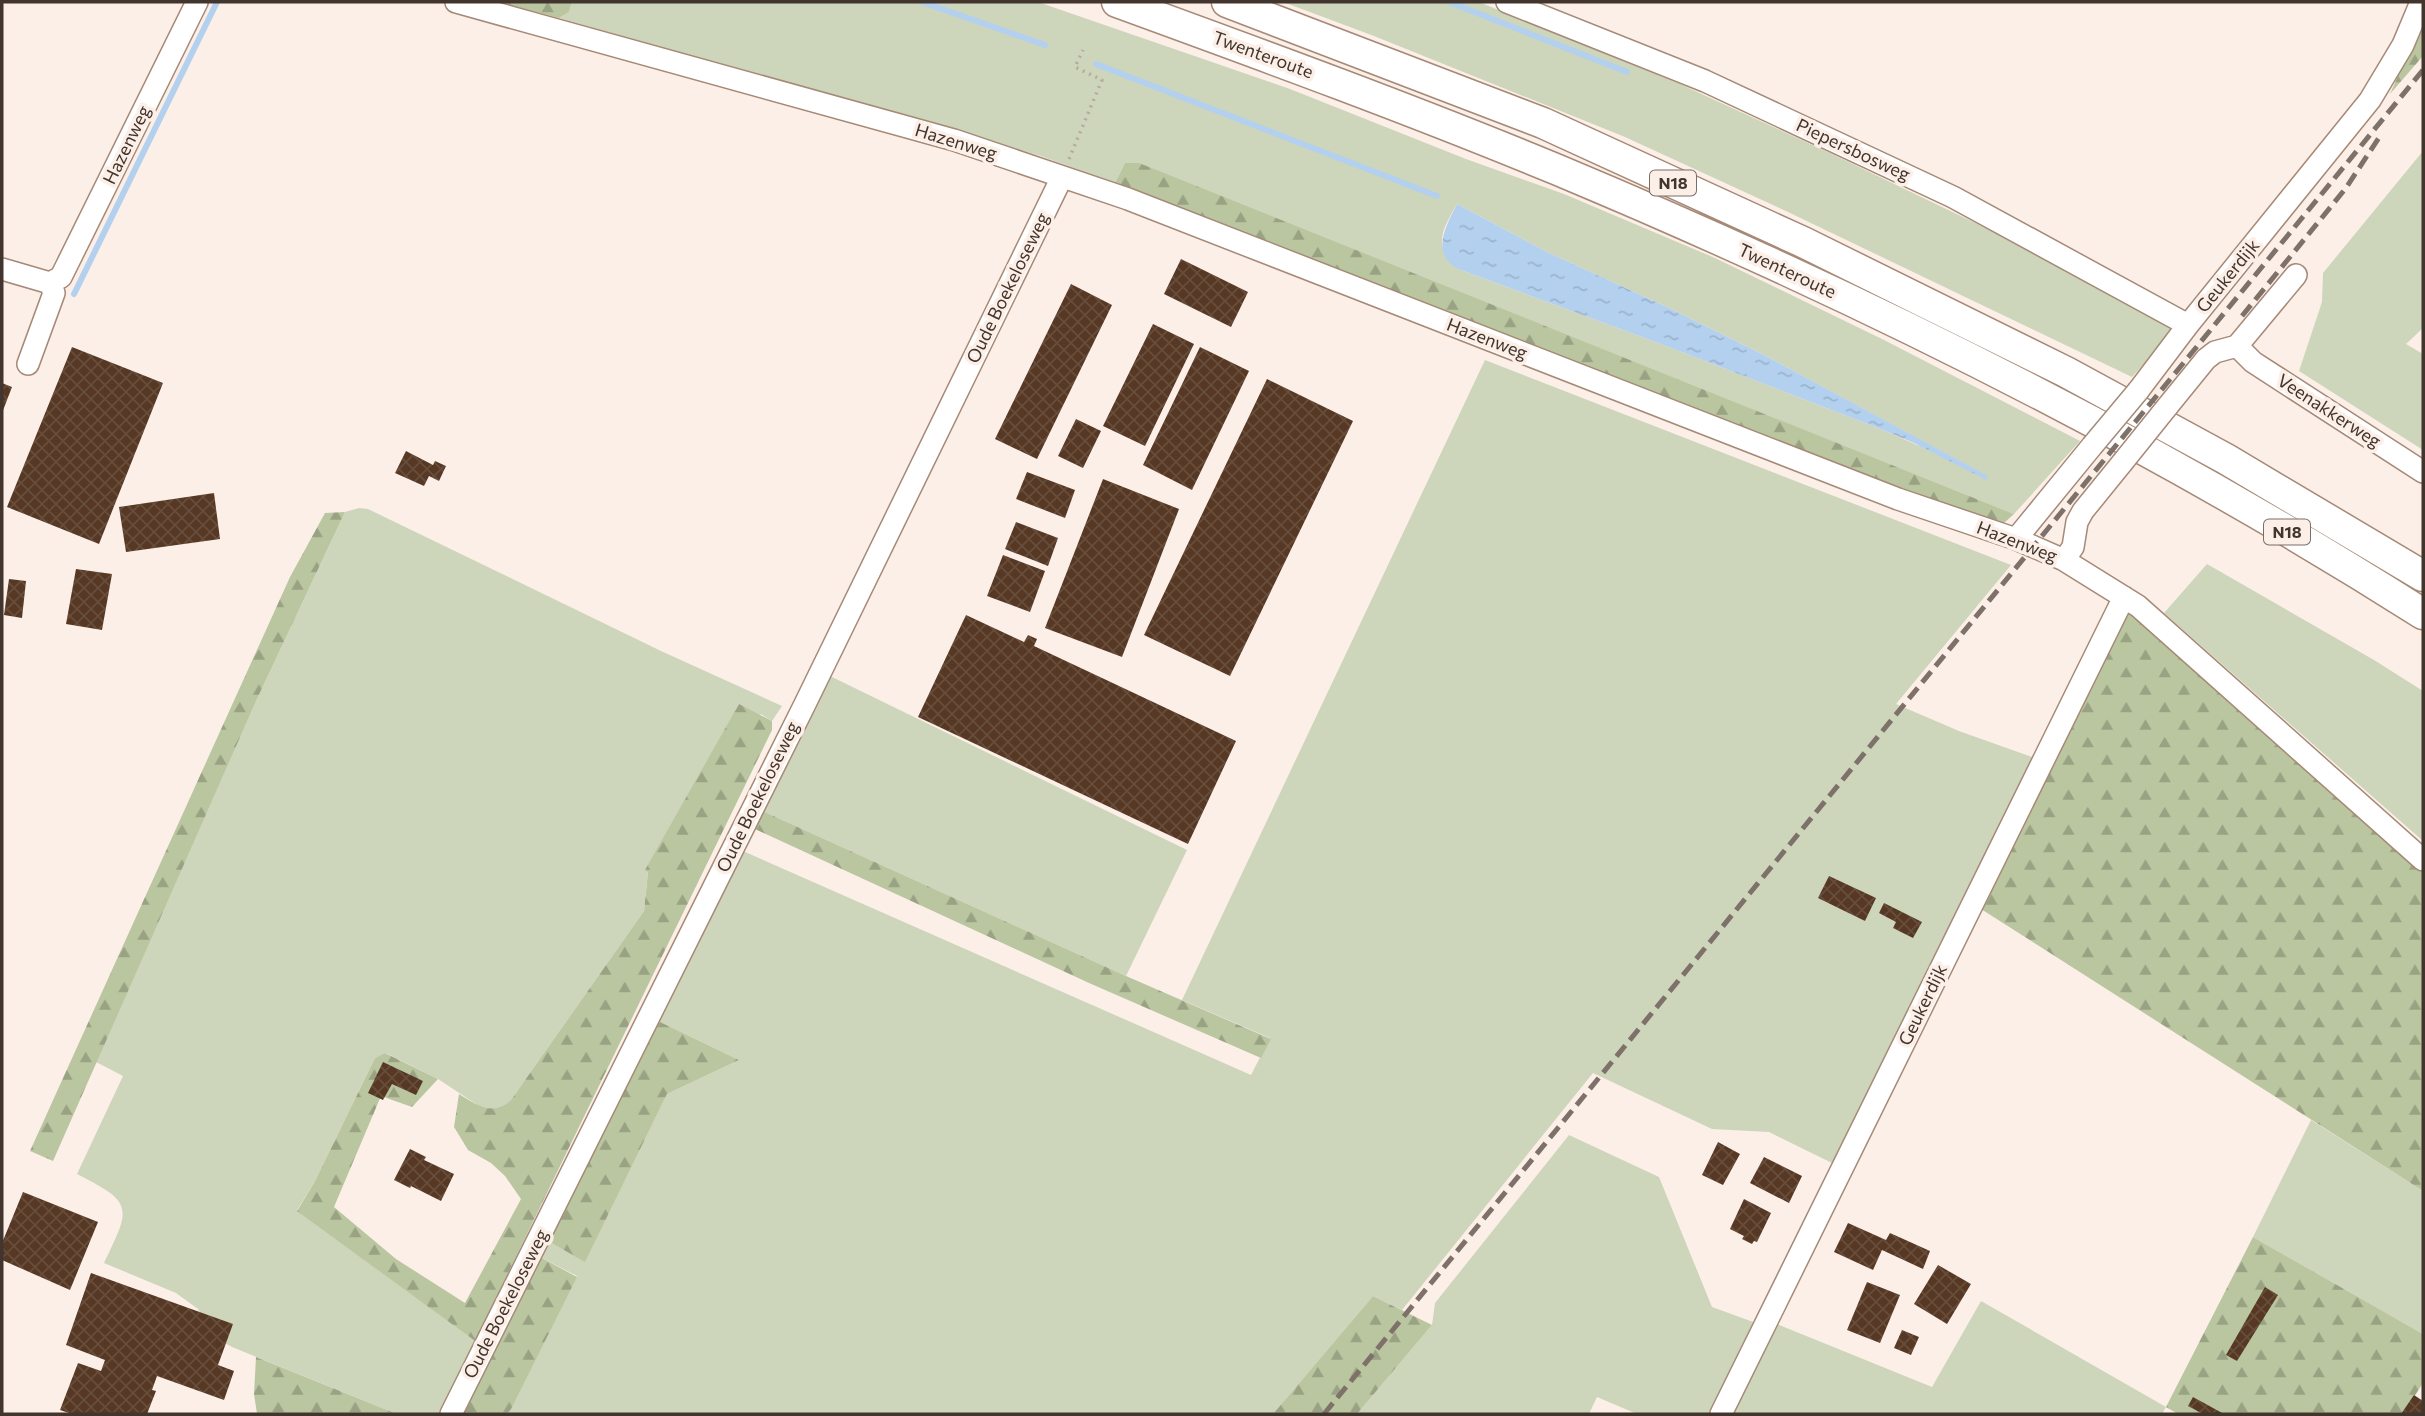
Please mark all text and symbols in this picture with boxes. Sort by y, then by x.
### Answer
street label: Twenteroute [1210,26,1317,82]
street label: Hazenweg [98,101,155,187]
street label: Piepersbosweg [1793,113,1914,185]
street label: Hazenweg [913,118,1000,164]
road number: N18 [1650,170,1696,196]
street label: Oude Boekeloseweg [961,208,1053,366]
street label: Geukerdijk [2191,234,2264,316]
street label: Twenteroute [1735,238,1840,302]
street label: Hazenweg [1444,313,1531,364]
street label: Veenakkerweg [2274,369,2386,452]
street label: Hazenweg [1974,516,2061,567]
road number: N18 [2264,520,2310,544]
street label: Oude Boekeloseweg [711,717,803,875]
street label: Geukerdijk [1893,960,1951,1049]
street label: Oude Boekeloseweg [458,1225,552,1382]

